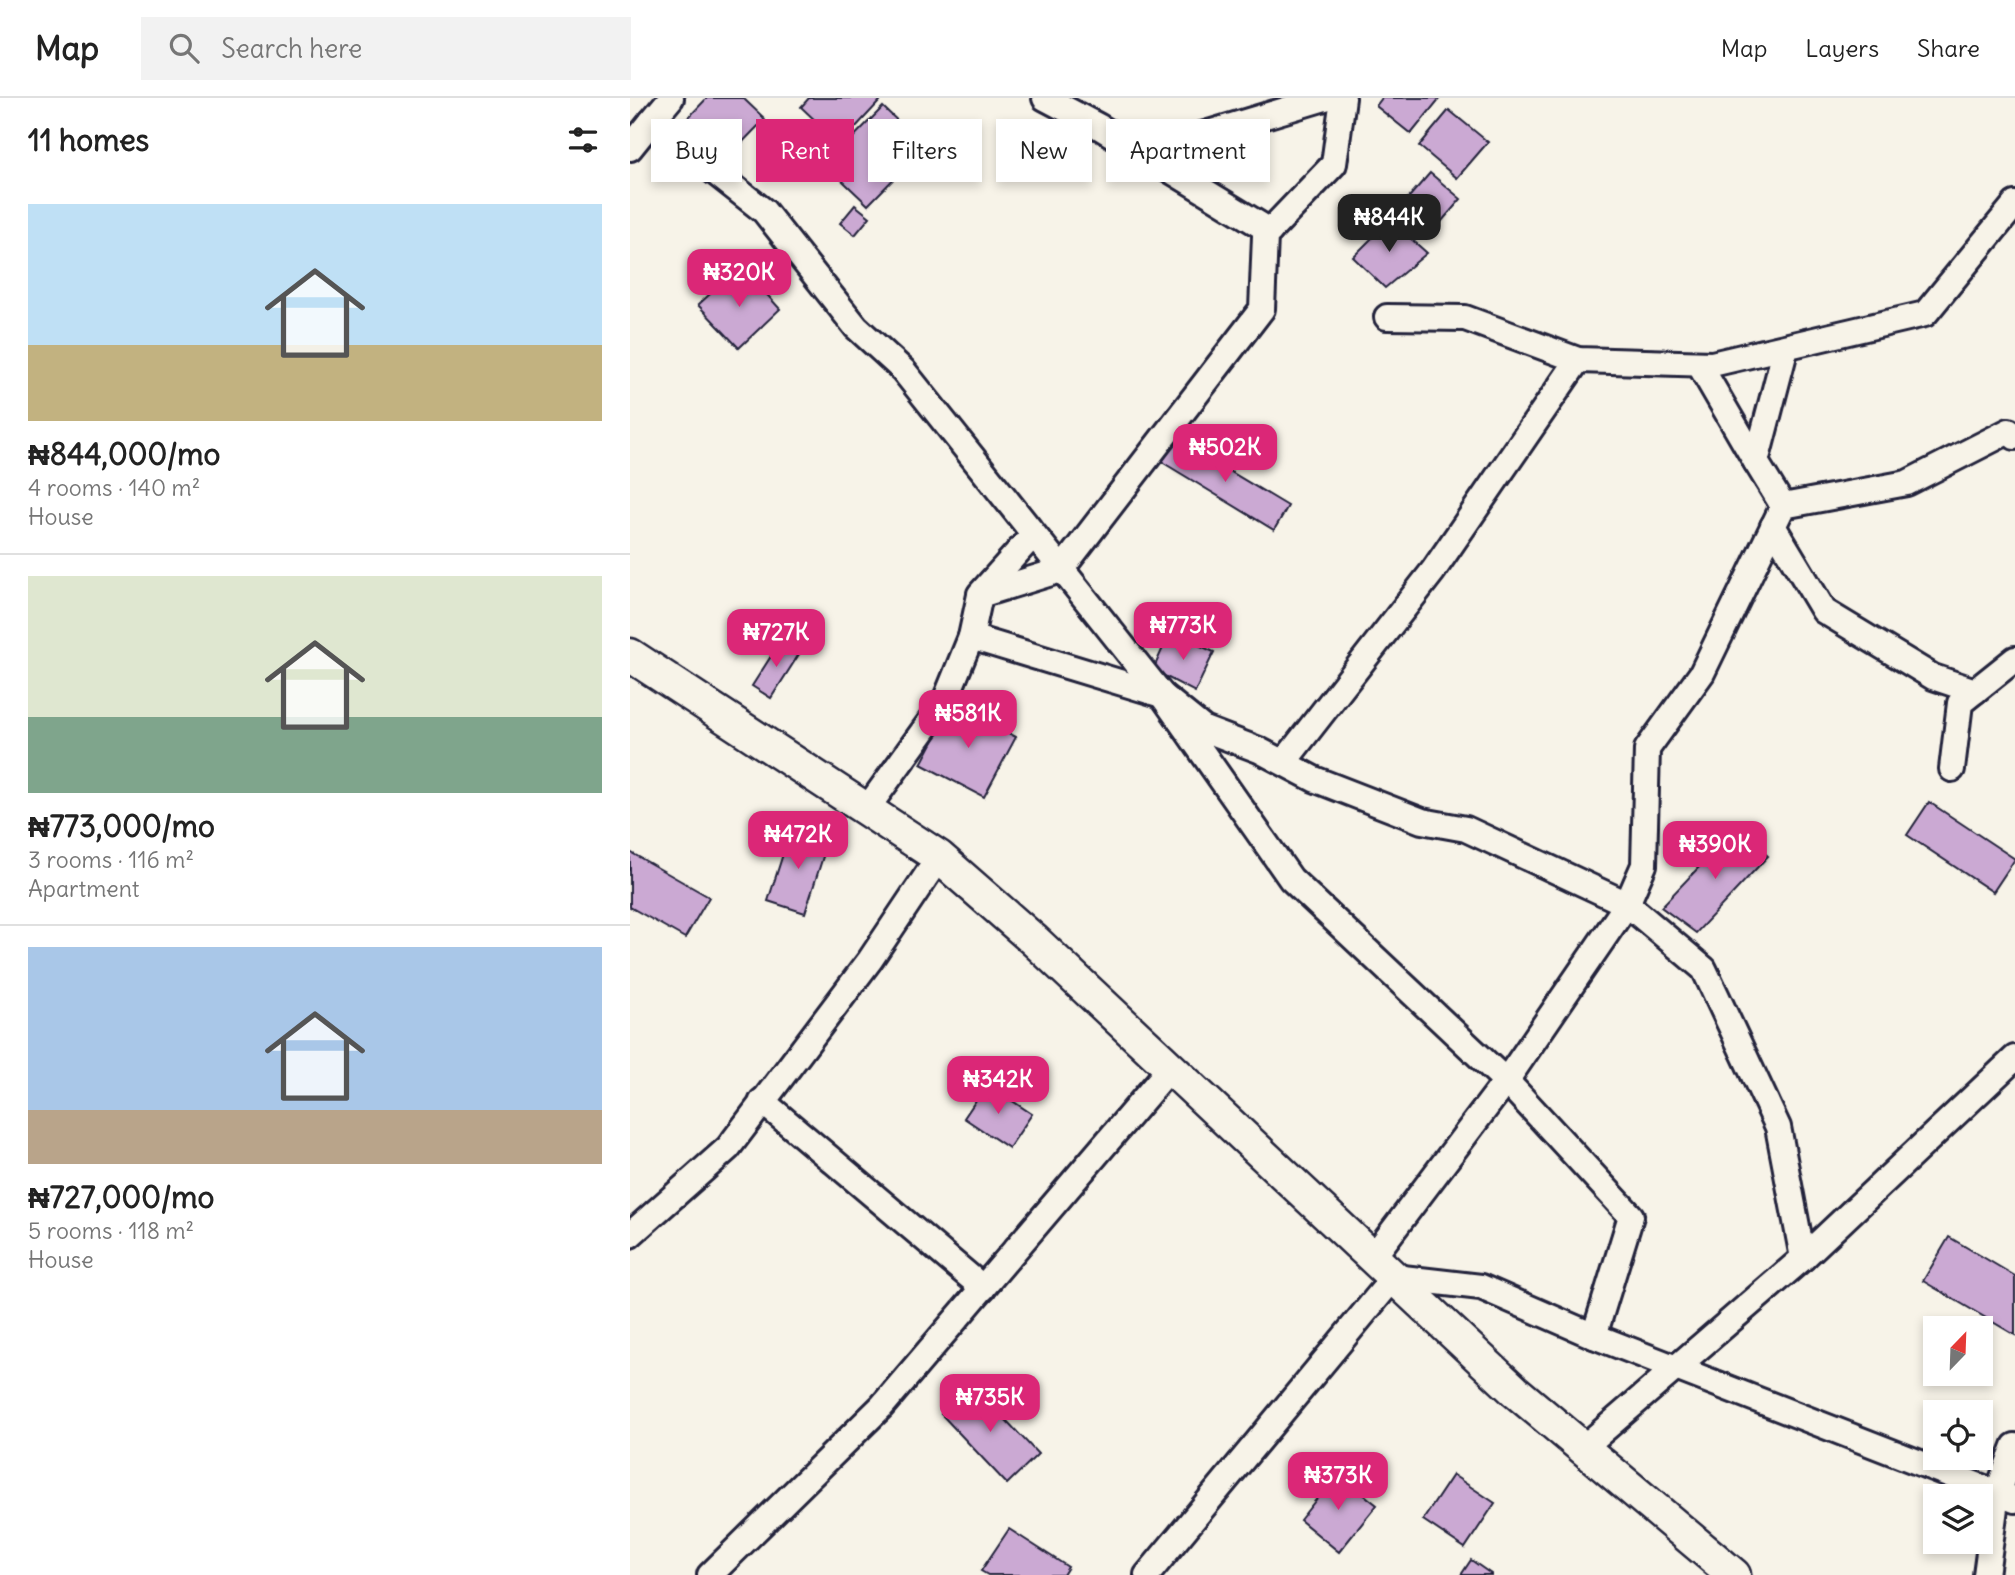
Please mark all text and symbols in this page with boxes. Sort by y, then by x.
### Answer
search box [141,17,631,80]
text: Map [35,27,99,69]
icon: search [165,29,203,67]
text: Search here [221,32,362,65]
text: Map [1721,33,1767,63]
text: Layers [1805,33,1879,63]
text: Share [1917,33,1980,63]
chip: Buy [651,119,742,182]
chip: Rent [756,119,854,182]
chip: Filters [868,119,982,182]
chip: New [996,119,1092,182]
chip: Apartment [1106,119,1270,182]
text: 11 homes [28,121,149,159]
icon: filters [564,121,602,159]
pin: ₦844K [1340,194,1438,254]
text: ₦844K [1354,202,1424,231]
icon: home [252,250,378,376]
pin: ₦320K [690,250,788,309]
text: ₦320K [703,257,775,286]
pin: ₦502K [1176,424,1274,484]
text: ₦502K [1189,432,1261,461]
text: ₦844,000/mo [28,435,221,473]
text: 4 rooms · 140 m² [28,473,200,502]
text: House [28,502,94,531]
pin: ₦773K [1134,602,1232,662]
pin: ₦727K [727,610,825,669]
text: ₦773K [1150,610,1216,639]
text: ₦727K [743,617,809,646]
icon: home [252,622,378,748]
pin: ₦581K [919,690,1017,750]
text: ₦581K [935,698,1001,727]
text: ₦773,000/mo [28,807,215,845]
pin: ₦472K [749,812,847,871]
text: ₦472K [764,819,832,848]
pin: ₦390K [1666,822,1764,881]
text: ₦390K [1679,829,1751,858]
text: 3 rooms · 116 m² [28,845,194,874]
text: Apartment [28,874,140,903]
icon: home [252,993,378,1119]
pin: ₦342K [949,1056,1047,1116]
text: ₦342K [963,1064,1033,1093]
text: ₦727,000/mo [28,1178,214,1216]
text: 5 rooms · 118 m² [28,1216,194,1245]
text: House [28,1245,94,1274]
north arrow [1923,1316,1993,1386]
map controls [1923,1316,1993,1554]
pin: ₦735K [941,1374,1039,1434]
text: ₦735K [956,1382,1024,1411]
button: locate [1923,1400,1993,1470]
pin: ₦373K [1289,1452,1387,1512]
text: ₦373K [1304,1460,1372,1489]
button: layers [1923,1484,1993,1554]

